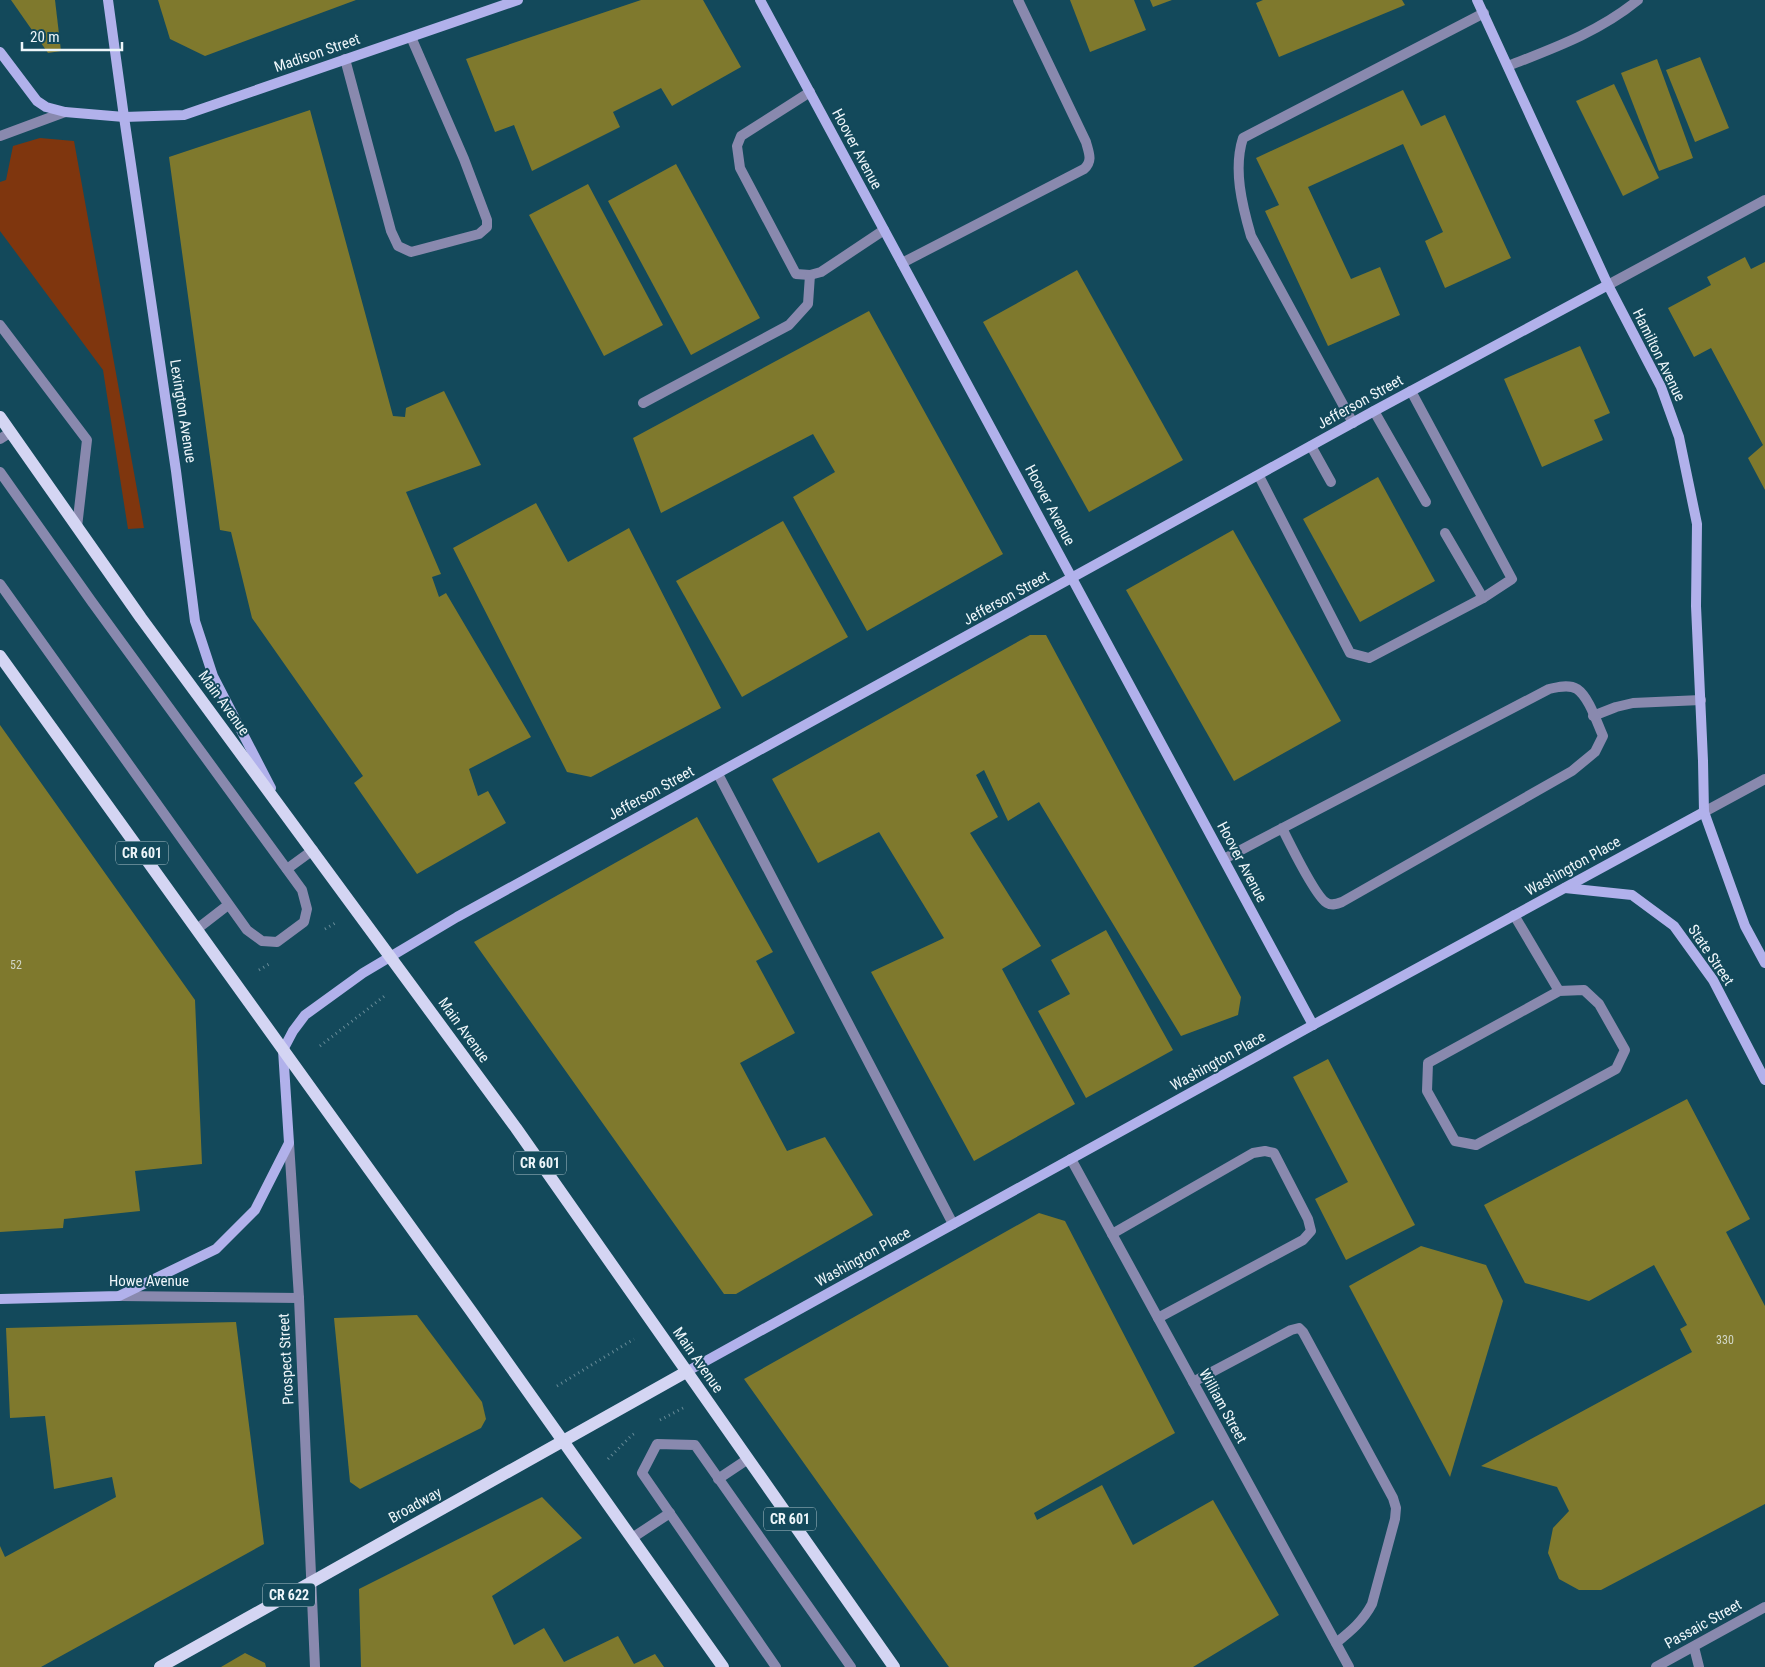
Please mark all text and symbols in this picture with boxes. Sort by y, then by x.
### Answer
scale bar [22,20,122,52]
text: 20 m [30,28,60,46]
street label: Madison Street [272,30,362,76]
street label: Hoover Avenue [828,106,886,192]
street label: Hamilton Avenue [1629,306,1689,404]
street label: Lexington Avenue [166,358,200,464]
street label: Jefferson Street [1314,371,1406,433]
street label: Hoover Avenue [1021,462,1079,548]
street label: Jefferson Street [960,567,1052,629]
street label: Main Avenue [194,667,254,739]
street label: Jefferson Street [605,762,697,824]
street label: Hoover Avenue [1213,819,1271,905]
street label: Washington Place [1522,832,1624,900]
road number: CR 601 [116,841,168,864]
street label: State Street [1684,921,1738,989]
house number: 52 [10,958,22,972]
street label: Main Avenue [434,994,494,1066]
street label: Washington Place [1167,1027,1269,1095]
road number: CR 601 [514,1152,566,1174]
street label: Washington Place [812,1223,914,1291]
street label: Howe Avenue [109,1272,189,1290]
street label: Prospect Street [275,1313,297,1405]
street label: Main Avenue [669,1324,727,1396]
house number: 330 [1716,1333,1734,1347]
street label: William Street [1195,1366,1251,1446]
street label: Broadway [385,1483,445,1527]
road number: CR 601 [764,1508,816,1530]
road number: CR 622 [263,1584,315,1606]
street label: Passaic Street [1661,1595,1745,1653]

